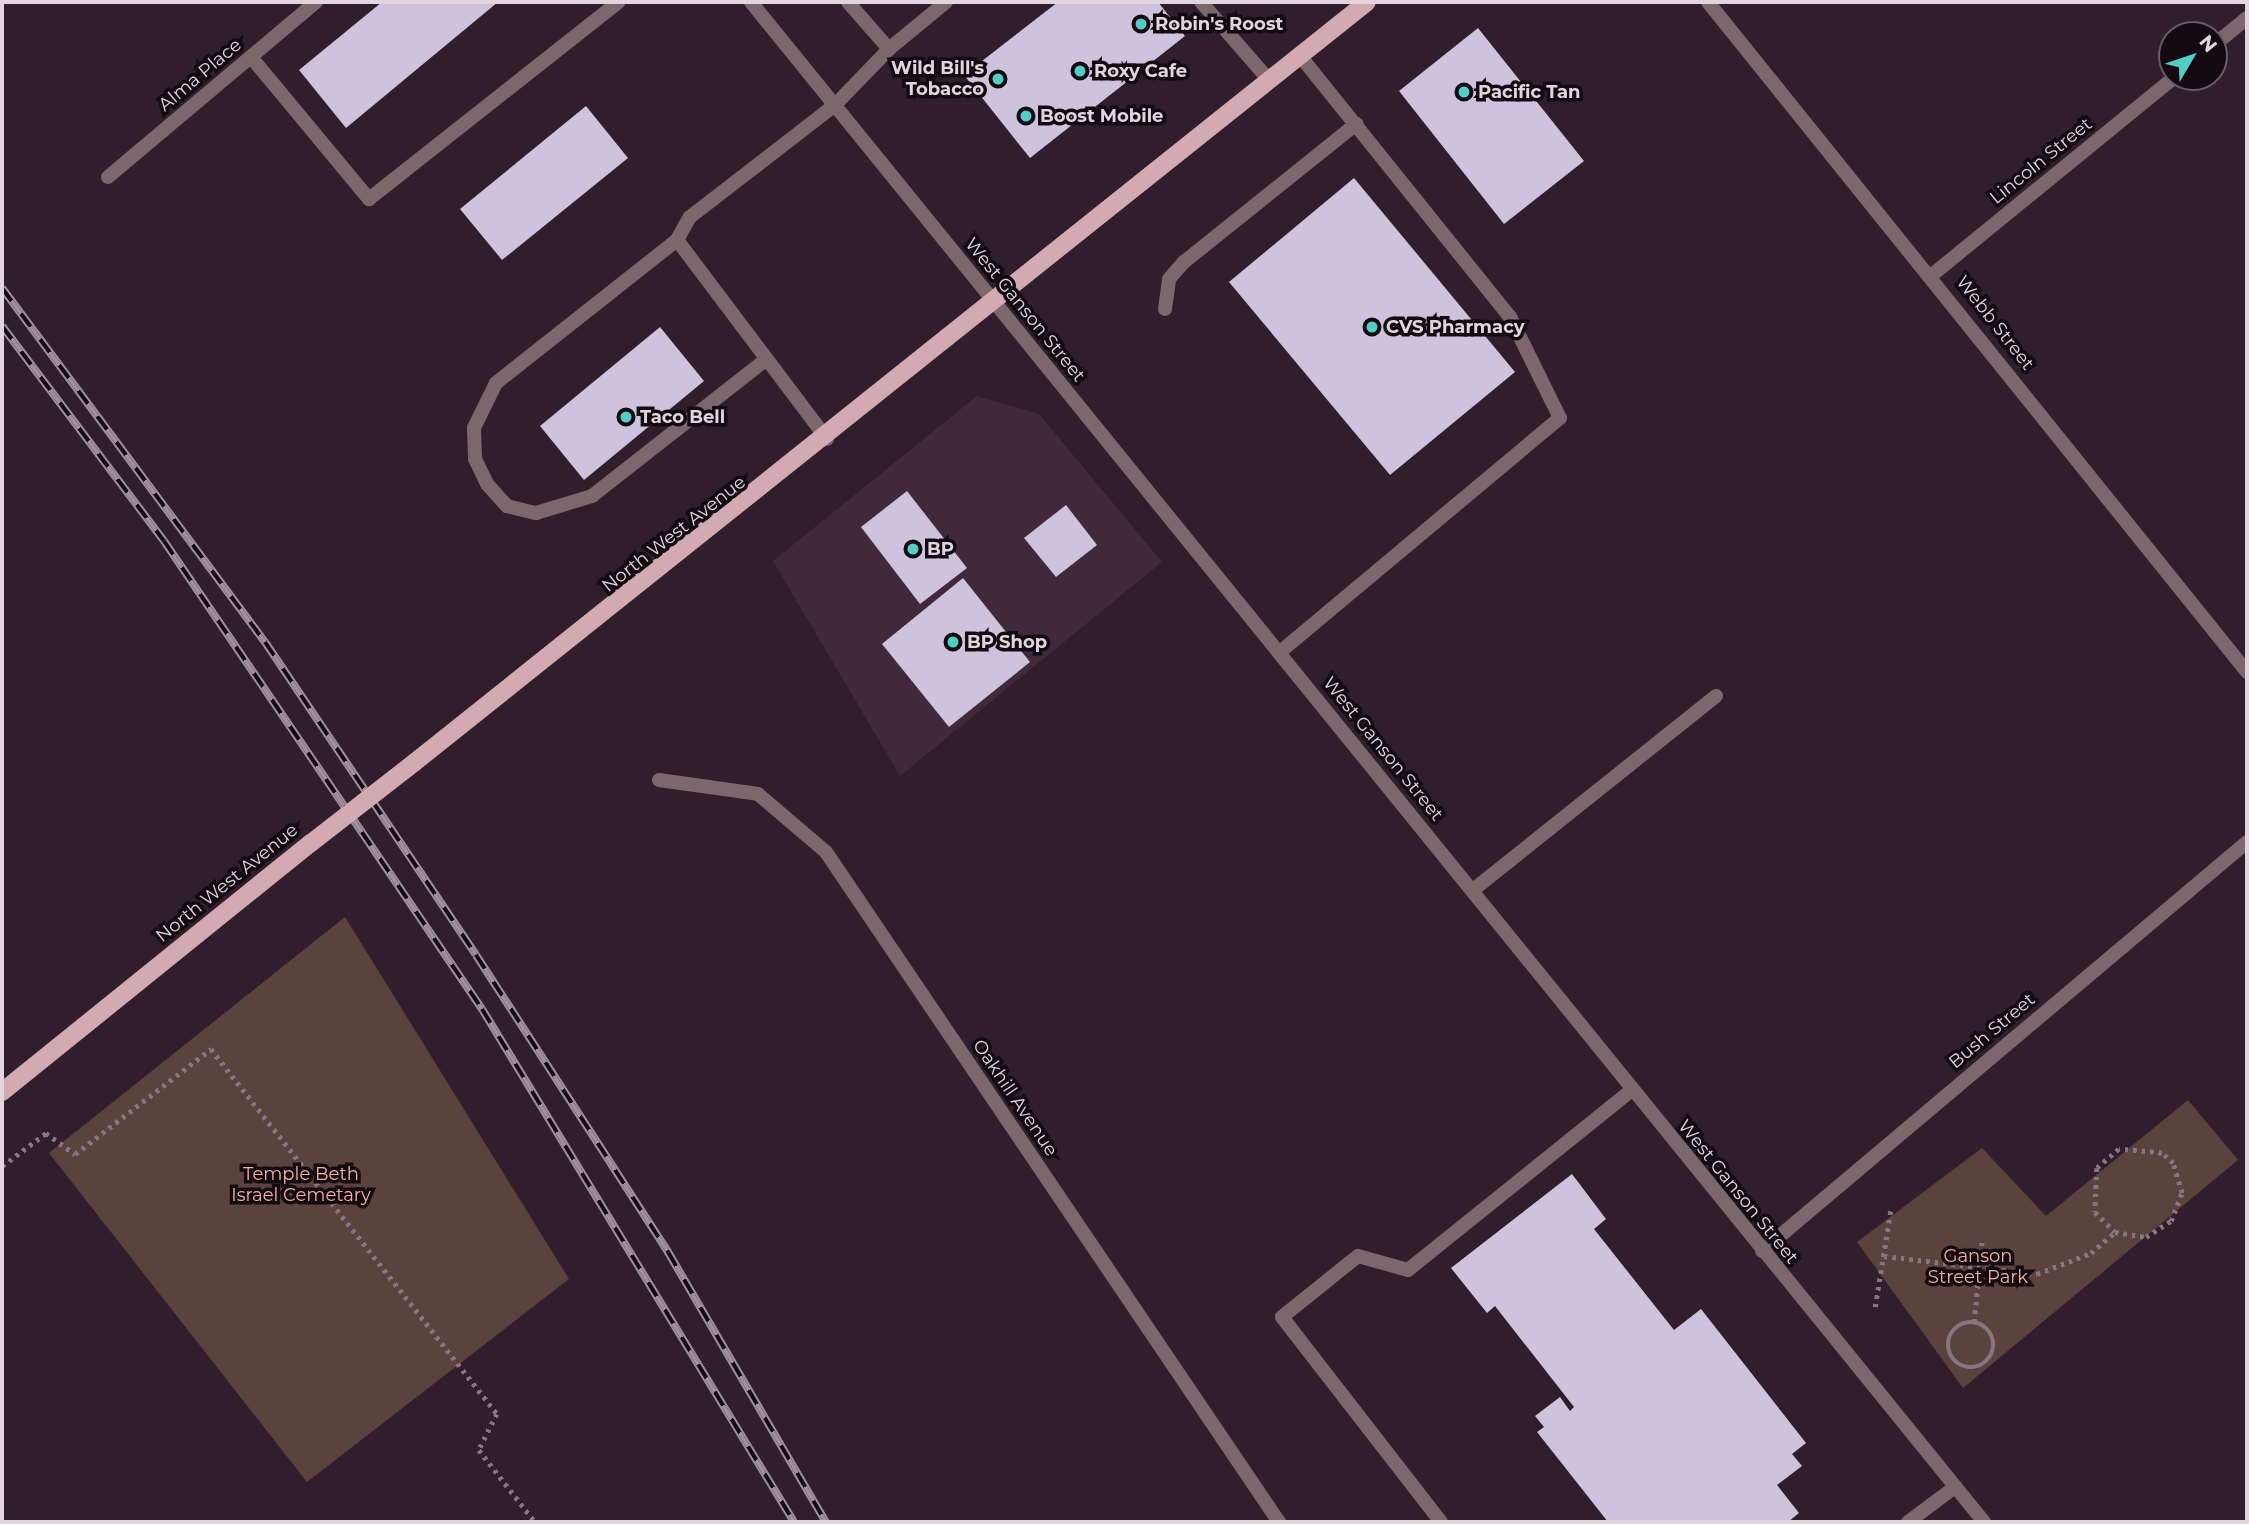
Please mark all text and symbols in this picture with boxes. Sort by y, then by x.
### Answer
place label: Robin's Roost [1155,13,1283,35]
marker: Robin's Roost [1133,16,1149,32]
north arrow [2158,21,2228,91]
text: N [2194,31,2222,57]
street label: Alma Place [154,34,246,116]
place label: Wild Bill's Tobacco [891,58,984,100]
place label: Roxy Cafe [1094,60,1187,82]
marker: Roxy Cafe [1072,63,1088,79]
marker: Wild Bill's Tobacco [990,71,1006,87]
place label: Pacific Tan [1478,81,1580,103]
marker: Pacific Tan [1456,84,1472,100]
place label: Boost Mobile [1040,105,1163,127]
marker: Boost Mobile [1018,108,1034,124]
street label: Lincoln Street [1986,113,2096,209]
street label: West Ganson Street [960,234,1090,386]
street label: Webb Street [1952,272,2038,374]
place label: CVS Pharmacy [1386,316,1525,338]
marker: CVS Pharmacy [1364,319,1380,335]
place label: Taco Bell [640,406,725,428]
marker: Taco Bell [618,409,634,425]
street label: North West Avenue [598,471,750,597]
place label: BP [927,538,954,560]
marker: BP [905,541,921,557]
place label: BP Shop [967,631,1047,653]
marker: BP Shop [945,634,961,650]
street label: West Ganson Street [1318,673,1448,825]
street label: North West Avenue [152,819,302,947]
street label: Bush Street [1945,989,2039,1073]
street label: Oakhill Avenue [968,1036,1062,1160]
street label: West Ganson Street [1673,1116,1803,1268]
park label: Temple Beth Israel Cemetary [231,1164,371,1206]
park label: Ganson Street Park [1928,1246,2028,1288]

